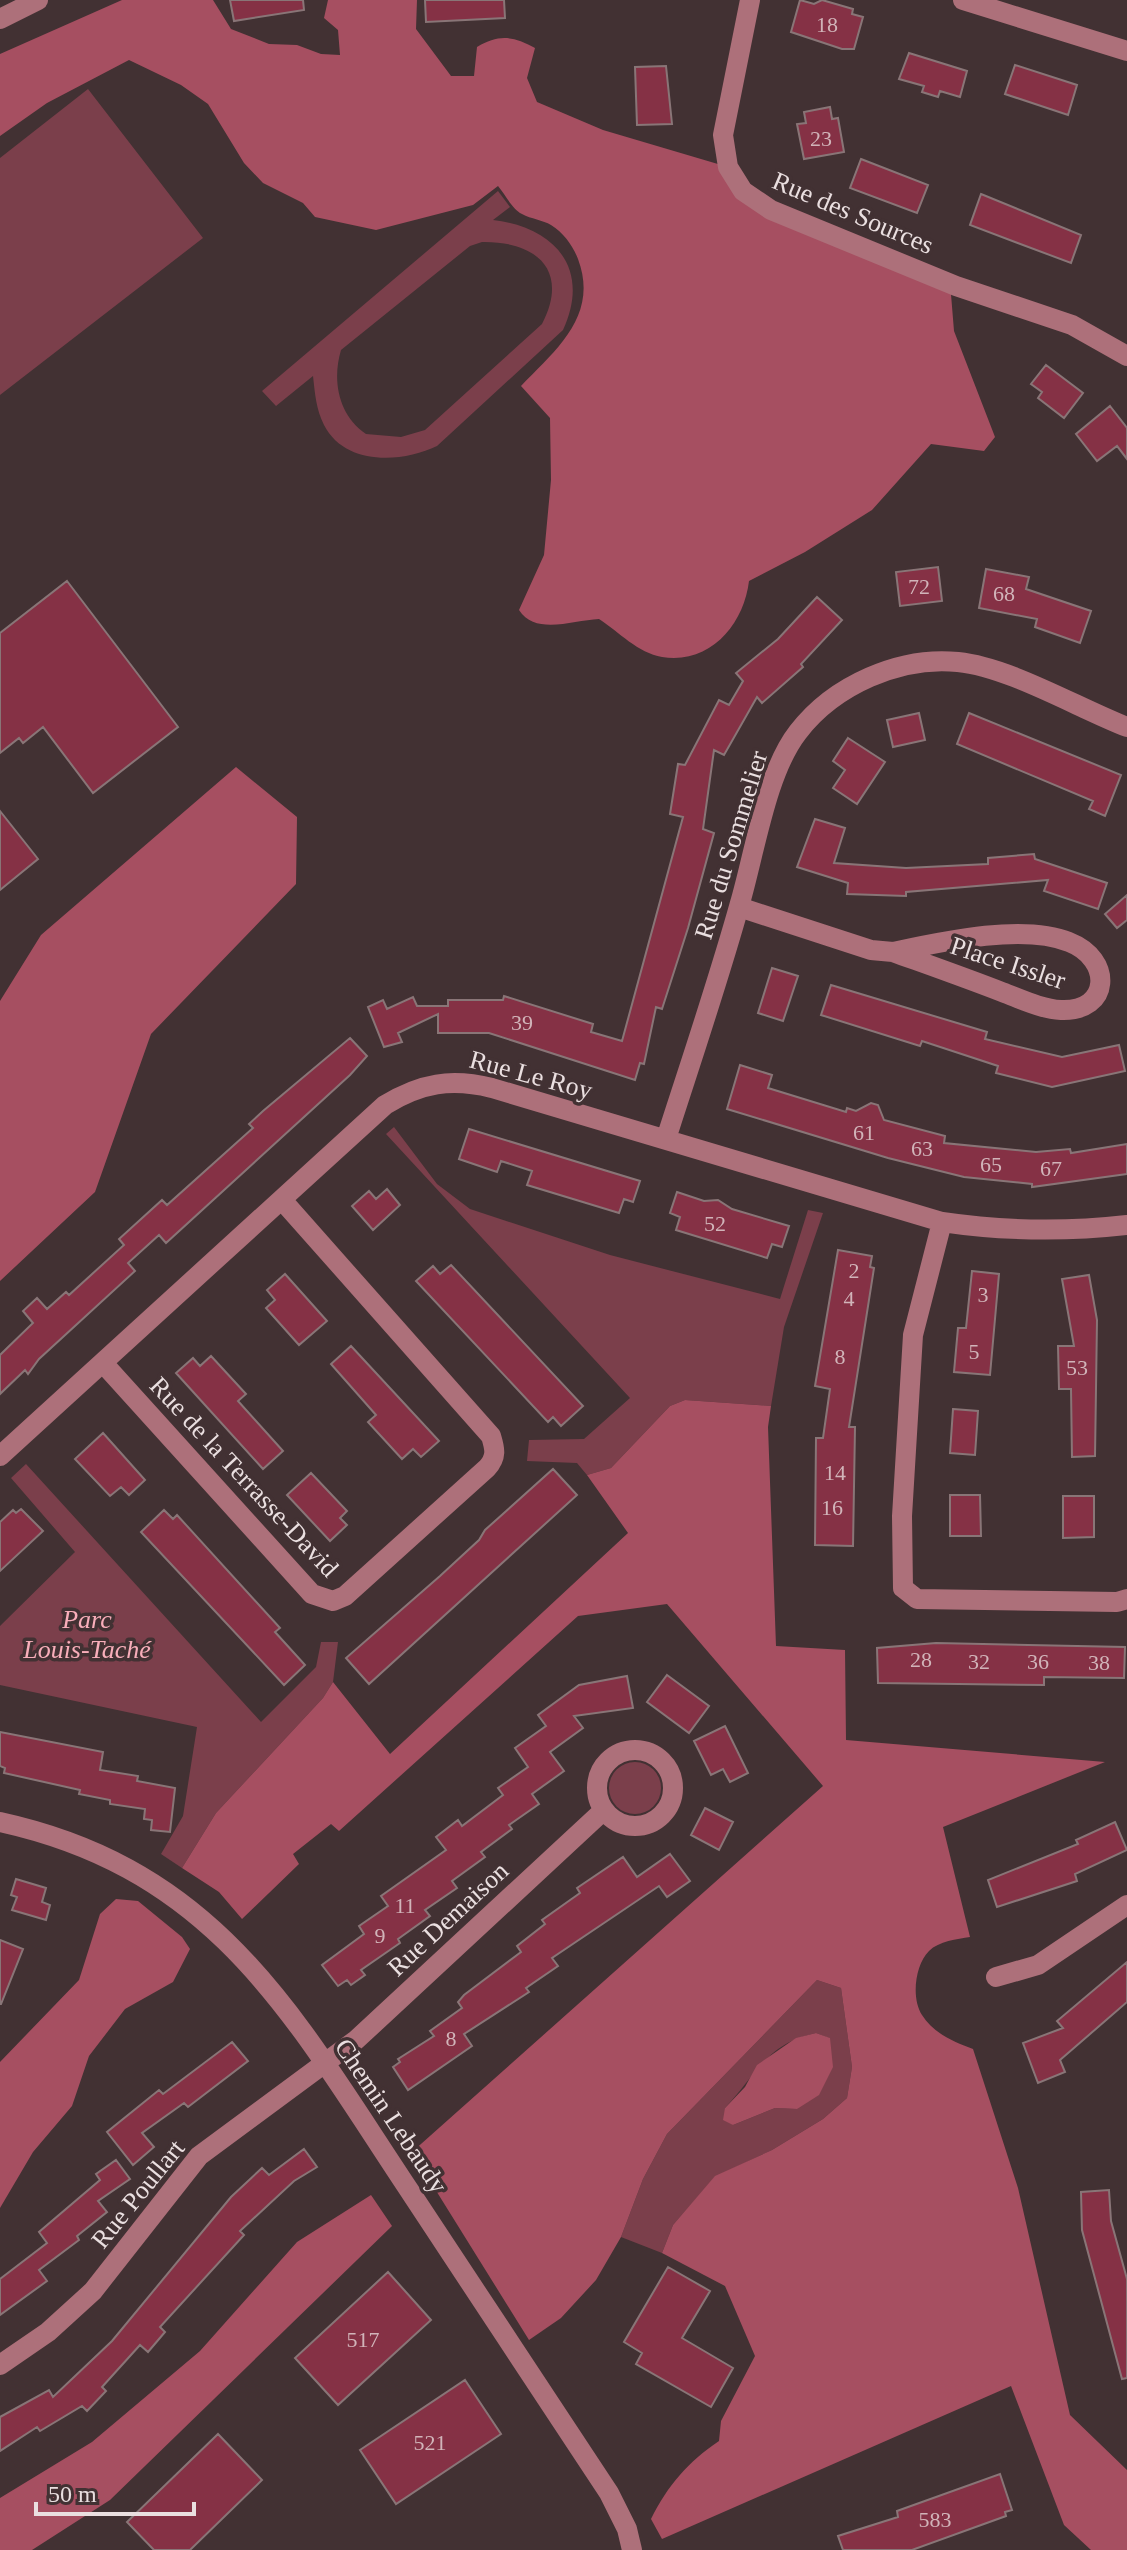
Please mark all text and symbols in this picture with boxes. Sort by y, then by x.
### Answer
house number: 18 [816,12,838,37]
house number: 23 [810,126,832,151]
street label: Rue des Sources [768,166,938,260]
house number: 72 [908,574,930,599]
house number: 68 [993,581,1015,606]
street label: Rue du Sommelier [689,747,773,942]
street label: Place Issler [947,931,1069,995]
house number: 39 [511,1010,533,1035]
street label: Rue Le Roy [467,1045,595,1105]
house number: 61 [853,1120,875,1145]
house number: 63 [911,1136,933,1161]
house number: 65 [980,1152,1002,1177]
house number: 67 [1040,1156,1062,1181]
house number: 52 [704,1211,726,1236]
house number: 2 [849,1258,860,1283]
house number: 3 [978,1282,989,1307]
house number: 4 [844,1286,855,1311]
house number: 5 [969,1339,980,1364]
house number: 8 [835,1344,846,1369]
house number: 53 [1066,1355,1088,1380]
street label: Rue de la Terrasse-David [144,1371,344,1583]
house number: 14 [824,1460,846,1485]
house number: 16 [821,1495,843,1520]
park label: Parc Louis-Taché [22,1605,152,1664]
house number: 28 [910,1647,932,1672]
house number: 32 [968,1649,990,1674]
house number: 36 [1027,1649,1049,1674]
house number: 38 [1088,1650,1110,1675]
street label: Rue Demaison [382,1856,514,1982]
house number: 11 [394,1893,416,1918]
house number: 9 [375,1923,386,1948]
house number: 8 [446,2026,457,2051]
street label: Chemin Lebaudy [329,2033,453,2199]
street label: Rue Poullart [86,2133,191,2254]
house number: 517 [347,2327,380,2352]
house number: 521 [414,2430,447,2455]
scale bar [36,2466,194,2516]
text: 50 m [48,2481,97,2507]
house number: 583 [919,2507,952,2532]

